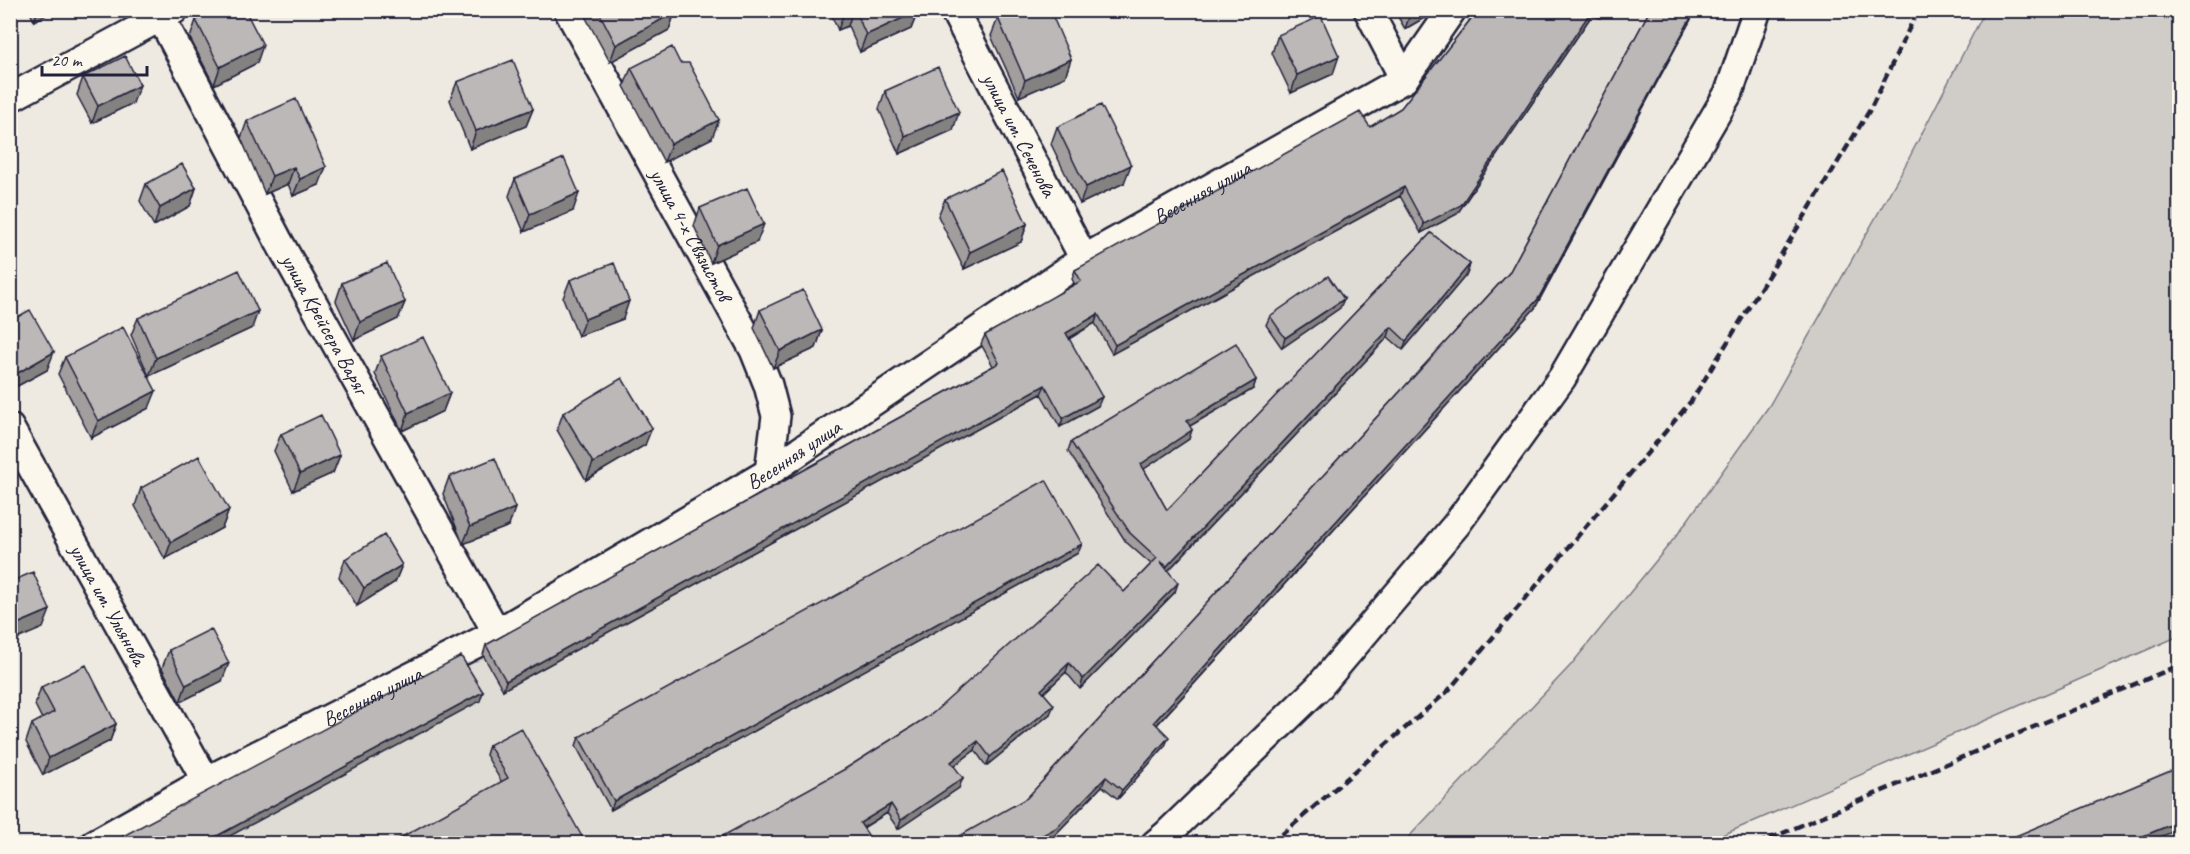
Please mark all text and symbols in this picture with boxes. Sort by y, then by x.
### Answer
scale bar [42,39,147,77]
text: 20 m [51,49,84,71]
street label: улица им. Сеченова [975,67,1063,203]
street label: Весенняя улица [1149,154,1257,230]
street label: улица 4-х Связистов [643,162,740,309]
street label: улица Крейсера Варяг [274,248,376,401]
street label: Весенняя улица [742,413,847,495]
street label: улица им. Ульянова [63,537,153,672]
street label: Весенняя улица [318,660,428,733]

